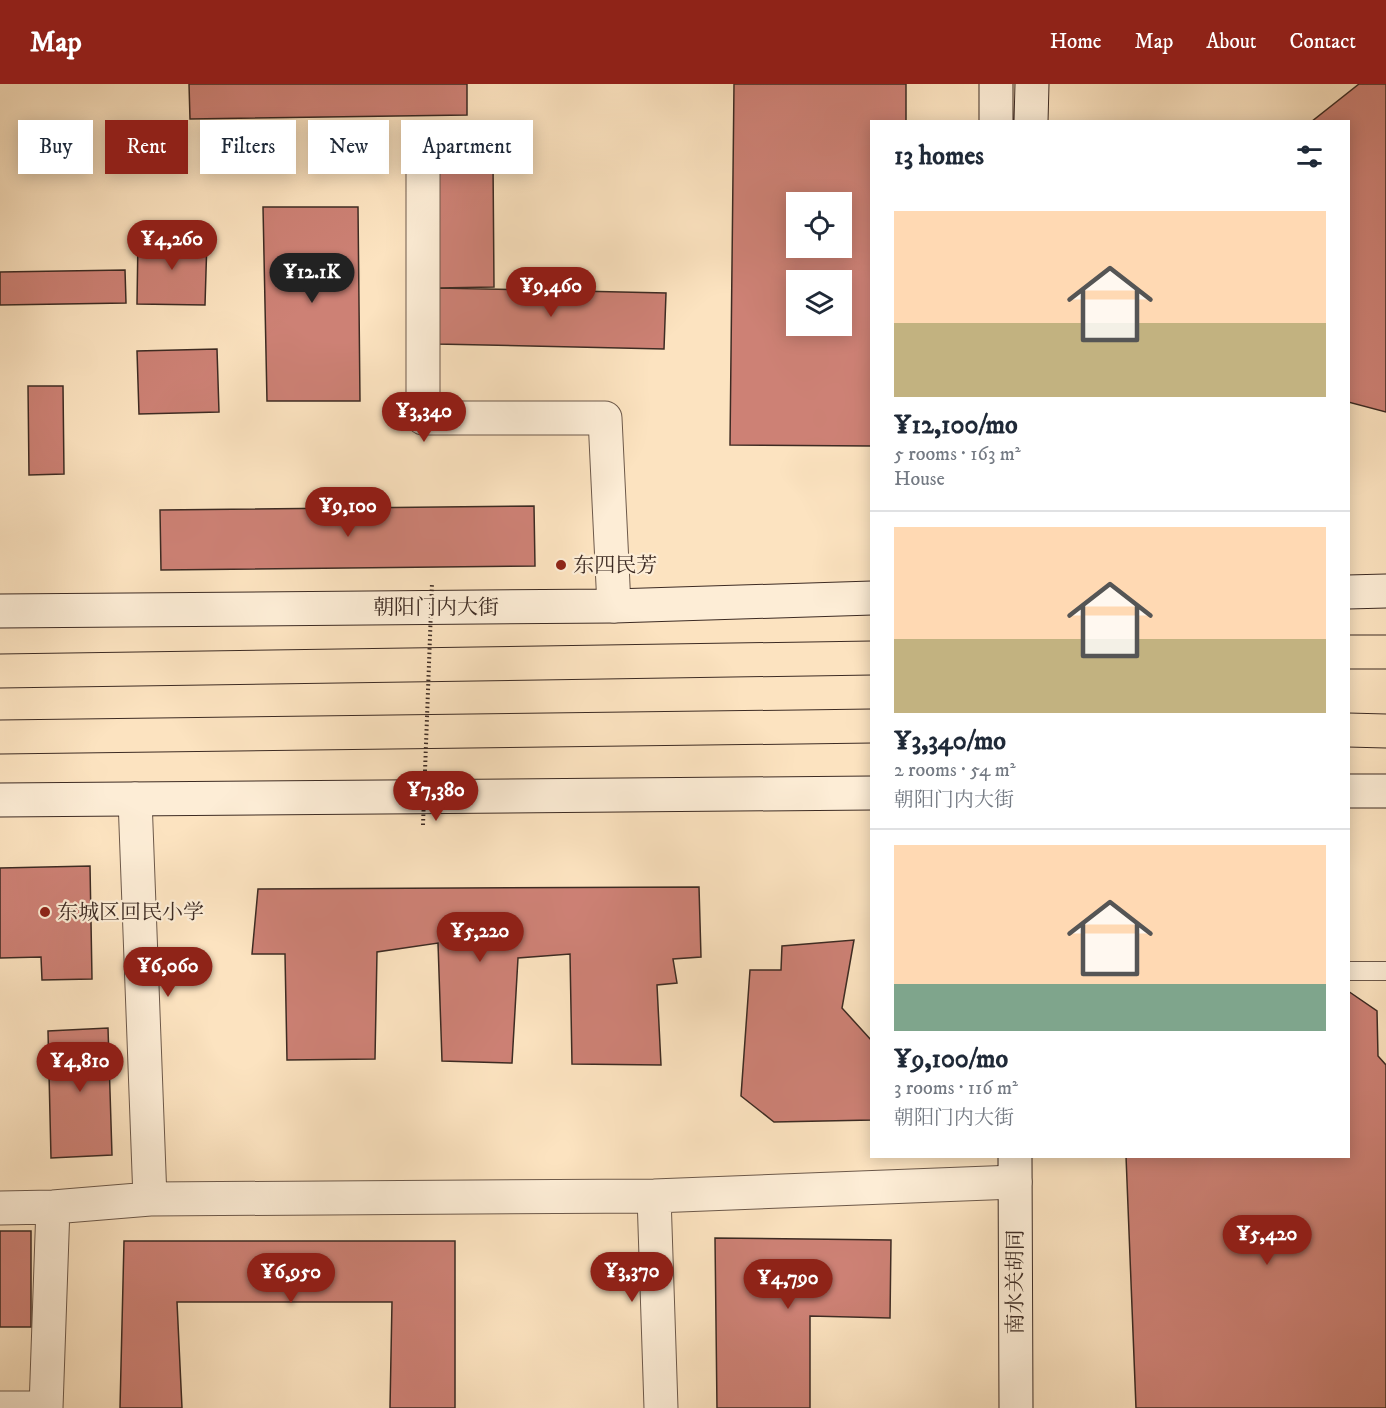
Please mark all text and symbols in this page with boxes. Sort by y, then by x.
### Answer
text: Map [30,25,82,60]
text: Home [1050,29,1102,55]
text: Map [1135,29,1173,55]
text: About [1206,29,1257,55]
text: Contact [1290,29,1356,55]
chip: Buy [18,120,93,174]
chip: Rent [105,120,188,174]
chip: Filters [200,120,296,174]
chip: New [308,120,389,174]
chip: Apartment [401,120,533,174]
text: 13 homes [894,140,984,173]
icon: filters [1293,140,1326,173]
map controls [786,192,852,336]
button: locate [786,192,852,258]
pin: ¥4,260 [123,220,221,271]
text: ¥4,260 [141,227,203,252]
icon: home [1056,250,1164,358]
pin: ¥12.1K [263,253,361,304]
text: ¥12.1K [283,260,341,285]
pin: ¥9,460 [502,267,600,318]
button: layers [786,270,852,336]
text: ¥9,460 [520,274,582,299]
pin: ¥3,340 [375,392,473,443]
text: ¥3,340 [396,399,452,424]
text: ¥12,100/mo [894,409,1018,442]
text: 5 rooms · 163 m² [894,442,1021,467]
text: House [894,467,945,492]
pin: ¥9,100 [299,487,397,538]
text: ¥9,100 [319,494,377,519]
place label: 东四民芳 [573,553,657,579]
marker: 东四民芳 [554,558,568,572]
icon: home [1056,566,1164,674]
street label: 朝阳门内大街 [373,595,499,621]
text: ¥3,340/mo [894,725,1006,758]
text: 2 rooms · 54 m² [894,758,1016,783]
pin: ¥7,380 [387,771,485,822]
text: ¥7,380 [407,778,465,803]
text: 朝阳门内大街 [894,788,1014,813]
icon: home [1056,884,1164,992]
place label: 东城区回民小学 [57,900,204,926]
marker: 东城区回民小学 [38,905,52,919]
pin: ¥5,220 [431,912,529,963]
text: ¥5,220 [451,919,509,944]
pin: ¥6,060 [119,947,217,998]
text: ¥6,060 [137,954,199,979]
pin: ¥4,810 [31,1042,129,1093]
text: ¥9,100/mo [894,1043,1008,1076]
text: ¥4,810 [51,1049,109,1074]
text: 3 rooms · 116 m² [894,1076,1018,1101]
text: 朝阳门内大街 [894,1106,1014,1131]
pin: ¥5,420 [1218,1215,1316,1266]
text: ¥5,420 [1237,1222,1297,1247]
street label: 南水关胡同 [1003,1230,1029,1335]
pin: ¥3,370 [583,1252,681,1303]
pin: ¥6,950 [242,1253,340,1304]
text: ¥3,370 [604,1259,660,1284]
pin: ¥4,790 [739,1259,837,1310]
text: ¥6,950 [261,1260,321,1285]
text: ¥4,790 [758,1266,818,1291]

